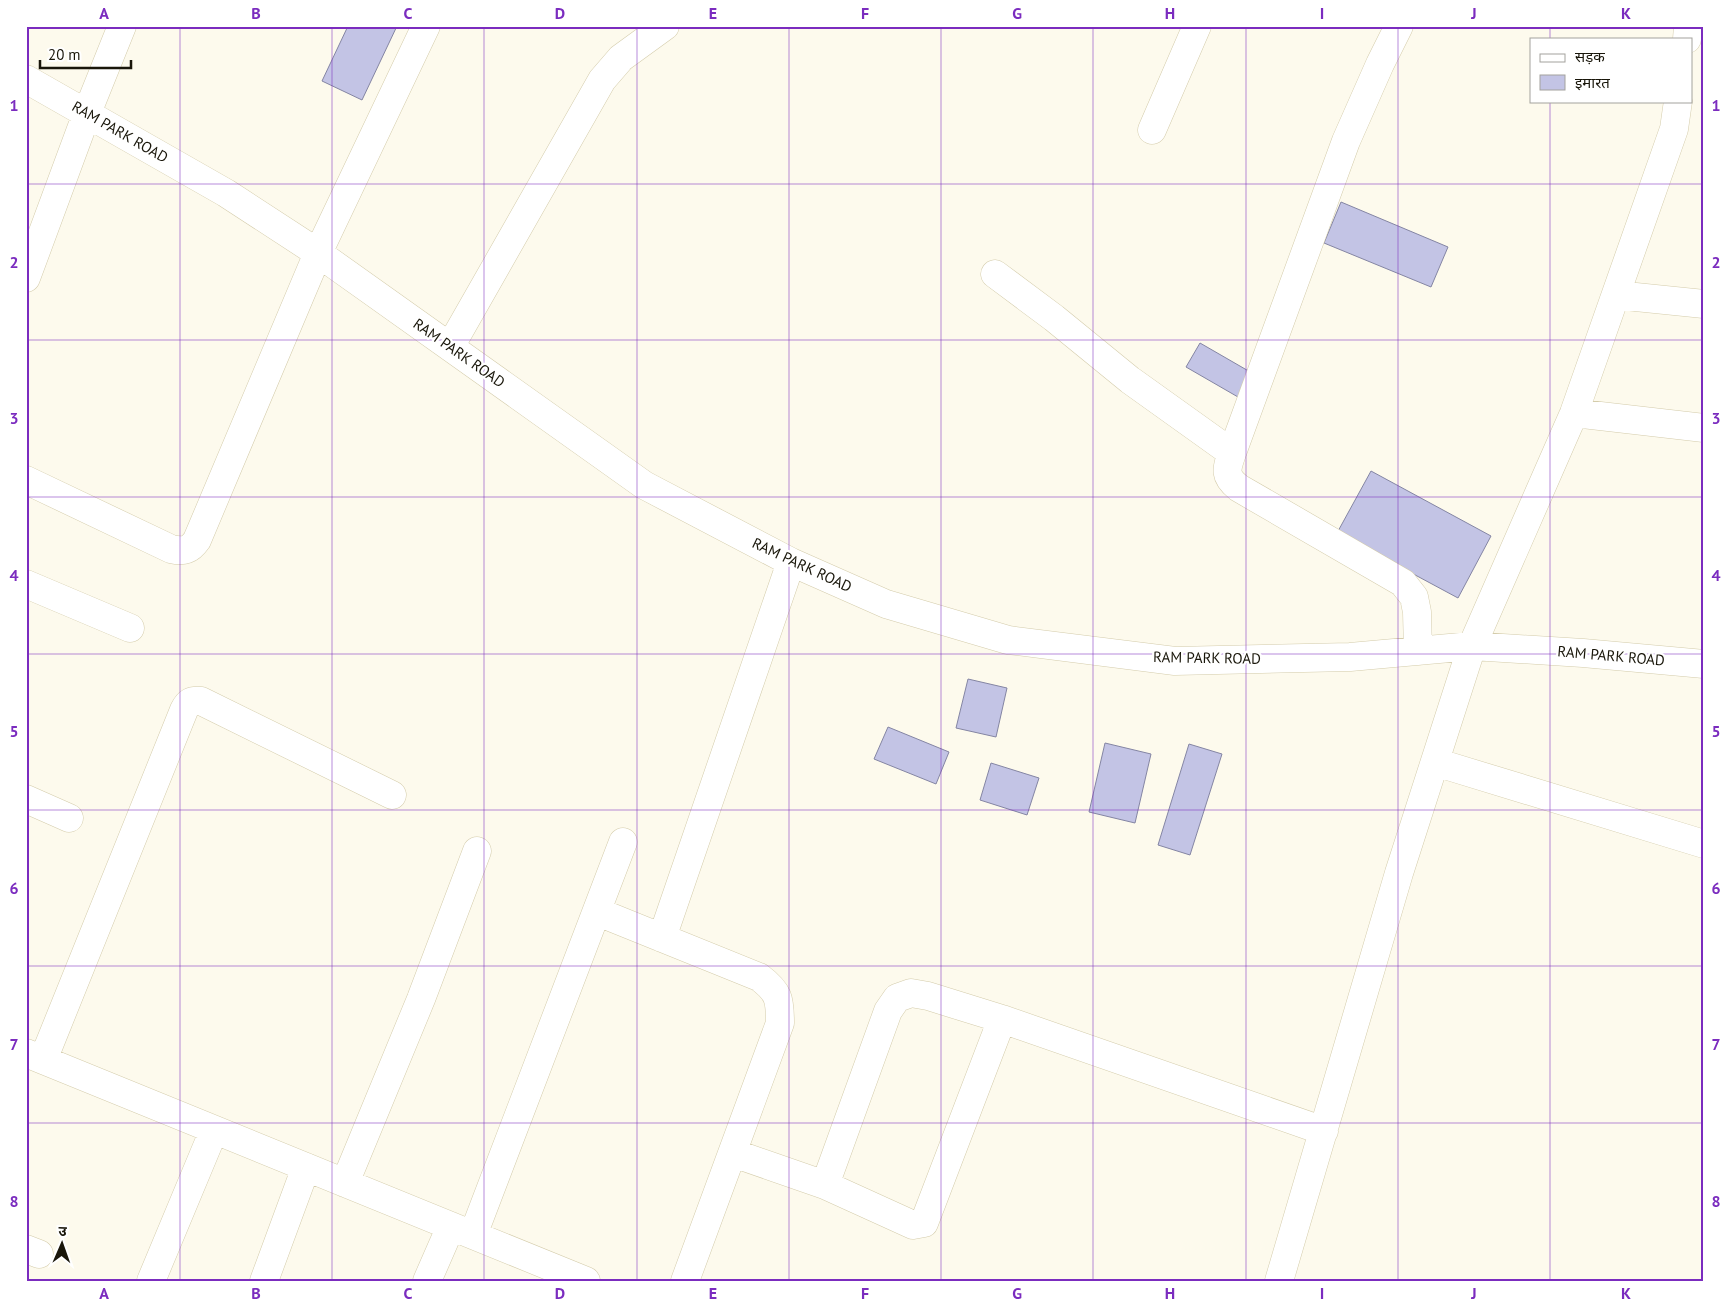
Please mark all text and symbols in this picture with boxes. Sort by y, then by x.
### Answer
text: A [99,3,109,23]
text: B [251,3,261,23]
text: C [404,3,413,23]
text: D [555,3,565,23]
text: E [709,3,717,23]
text: F [861,3,869,23]
text: G [1012,3,1022,23]
text: H [1165,3,1175,23]
text: I [1320,3,1324,23]
text: J [1470,3,1477,23]
text: K [1621,3,1631,23]
scale bar [40,38,131,70]
legend [1530,38,1692,102]
text: 20 m [48,45,81,64]
text: सड़क [1575,47,1605,66]
text: इमारत [1575,73,1610,92]
text: 1 [9,95,19,115]
text: 1 [1711,95,1721,115]
street label: RAM PARK ROAD [69,96,172,167]
text: 2 [9,252,19,272]
text: 2 [1711,252,1721,272]
street label: RAM PARK ROAD [410,314,509,391]
text: 3 [9,408,19,428]
text: 3 [1711,408,1721,428]
street label: RAM PARK ROAD [749,533,855,596]
text: 4 [9,565,19,585]
text: 4 [1711,565,1721,585]
street label: RAM PARK ROAD [1557,641,1666,670]
street label: RAM PARK ROAD [1153,647,1261,668]
text: 5 [9,721,19,741]
text: 5 [1711,721,1721,741]
text: 6 [9,878,19,898]
text: 6 [1711,878,1721,898]
text: 7 [9,1034,19,1054]
text: 7 [1711,1034,1721,1054]
text: 8 [9,1191,19,1211]
text: 8 [1711,1191,1721,1211]
north arrow [38,1220,88,1270]
text: उ [58,1222,68,1240]
text: A [99,1283,109,1303]
text: B [251,1283,261,1303]
text: C [404,1283,413,1303]
text: D [555,1283,565,1303]
text: E [709,1283,717,1303]
text: F [861,1283,869,1303]
text: G [1012,1283,1022,1303]
text: H [1165,1283,1175,1303]
text: I [1320,1283,1324,1303]
text: J [1470,1283,1477,1303]
text: K [1621,1283,1631,1303]

